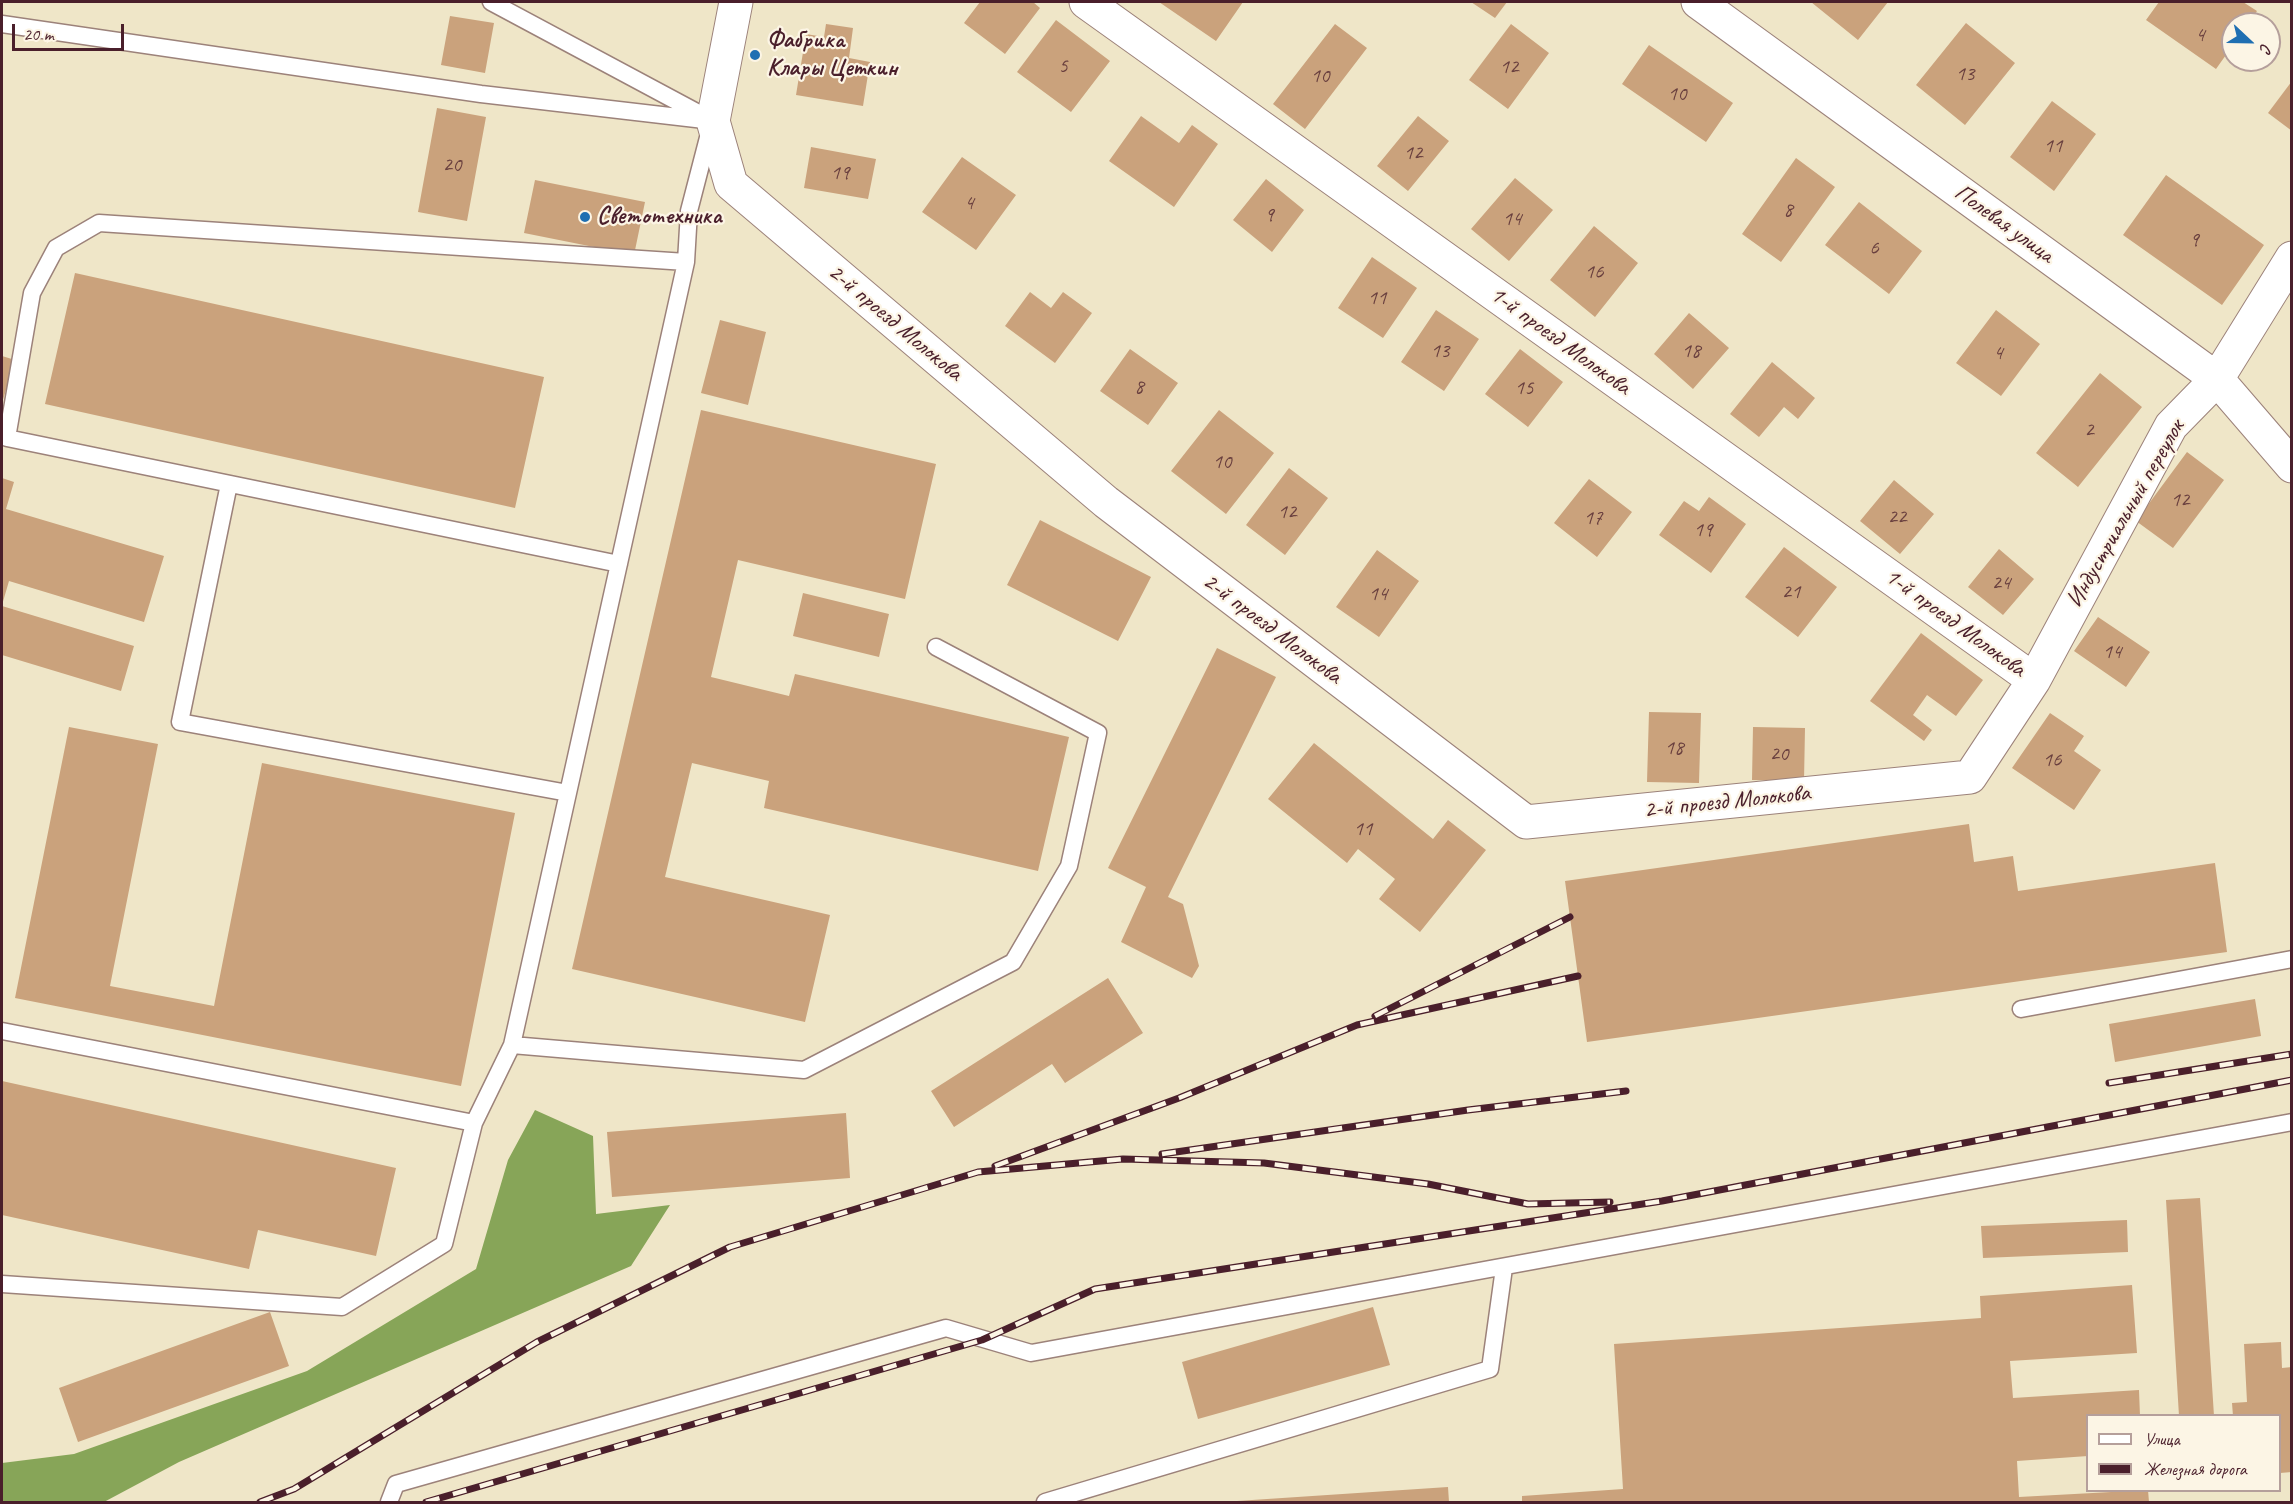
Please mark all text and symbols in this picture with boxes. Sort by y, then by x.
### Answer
scale bar [15,12,128,50]
north arrow [2221,12,2281,72]
house number: 4 [2195,22,2205,48]
text: 20 m [23,23,54,45]
place label: Фабрика Клары Цеткин [767,27,898,83]
text: С [2255,41,2277,55]
marker: Фабрика Клары Цеткин [748,48,762,62]
house number: 5 [1058,53,1068,79]
house number: 12 [1500,54,1518,80]
house number: 13 [1956,61,1974,87]
house number: 10 [1311,63,1329,89]
house number: 10 [1668,81,1686,107]
house number: 11 [2044,133,2062,159]
house number: 12 [1404,140,1422,166]
house number: 20 [443,152,461,178]
house number: 19 [831,160,849,186]
street label: Полевая улица [1949,178,2059,270]
house number: 4 [964,190,974,216]
house number: 8 [1783,197,1793,223]
house number: 9 [1264,202,1274,228]
place label: Светотехника [597,203,722,231]
house number: 14 [1503,206,1521,232]
marker: Светотехника [578,210,592,224]
house number: 9 [2189,227,2199,253]
house number: 6 [1869,235,1879,261]
street label: 2-й проезд Молокова [822,258,968,388]
house number: 16 [1585,259,1603,285]
street label: 1-й проезд Молокова [1484,280,1636,402]
house number: 11 [1368,285,1386,311]
house number: 13 [1431,338,1449,364]
house number: 18 [1682,338,1700,364]
house number: 4 [1993,340,2003,366]
house number: 8 [1134,374,1144,400]
house number: 15 [1515,375,1533,401]
street label: Индустриальный переулок [2061,415,2191,613]
house number: 2 [2084,417,2094,443]
house number: 10 [1213,449,1231,475]
house number: 12 [2171,487,2189,513]
house number: 12 [1278,499,1296,525]
house number: 22 [1888,504,1906,530]
house number: 17 [1584,505,1602,531]
house number: 19 [1694,517,1712,543]
street label: 1-й проезд Молокова [1879,562,2031,684]
street label: 2-й проезд Молокова [1197,567,1347,691]
house number: 24 [1992,570,2010,596]
house number: 21 [1782,579,1800,605]
house number: 14 [1369,581,1387,607]
house number: 14 [2103,639,2121,665]
house number: 18 [1665,735,1683,761]
house number: 20 [1770,741,1788,767]
house number: 16 [2043,747,2061,773]
street label: 2-й проезд Молокова [1642,779,1812,825]
house number: 11 [1354,816,1372,842]
legend [2086,1414,2281,1492]
text: Улица [2144,1428,2180,1450]
text: Железная дорога [2144,1458,2247,1480]

